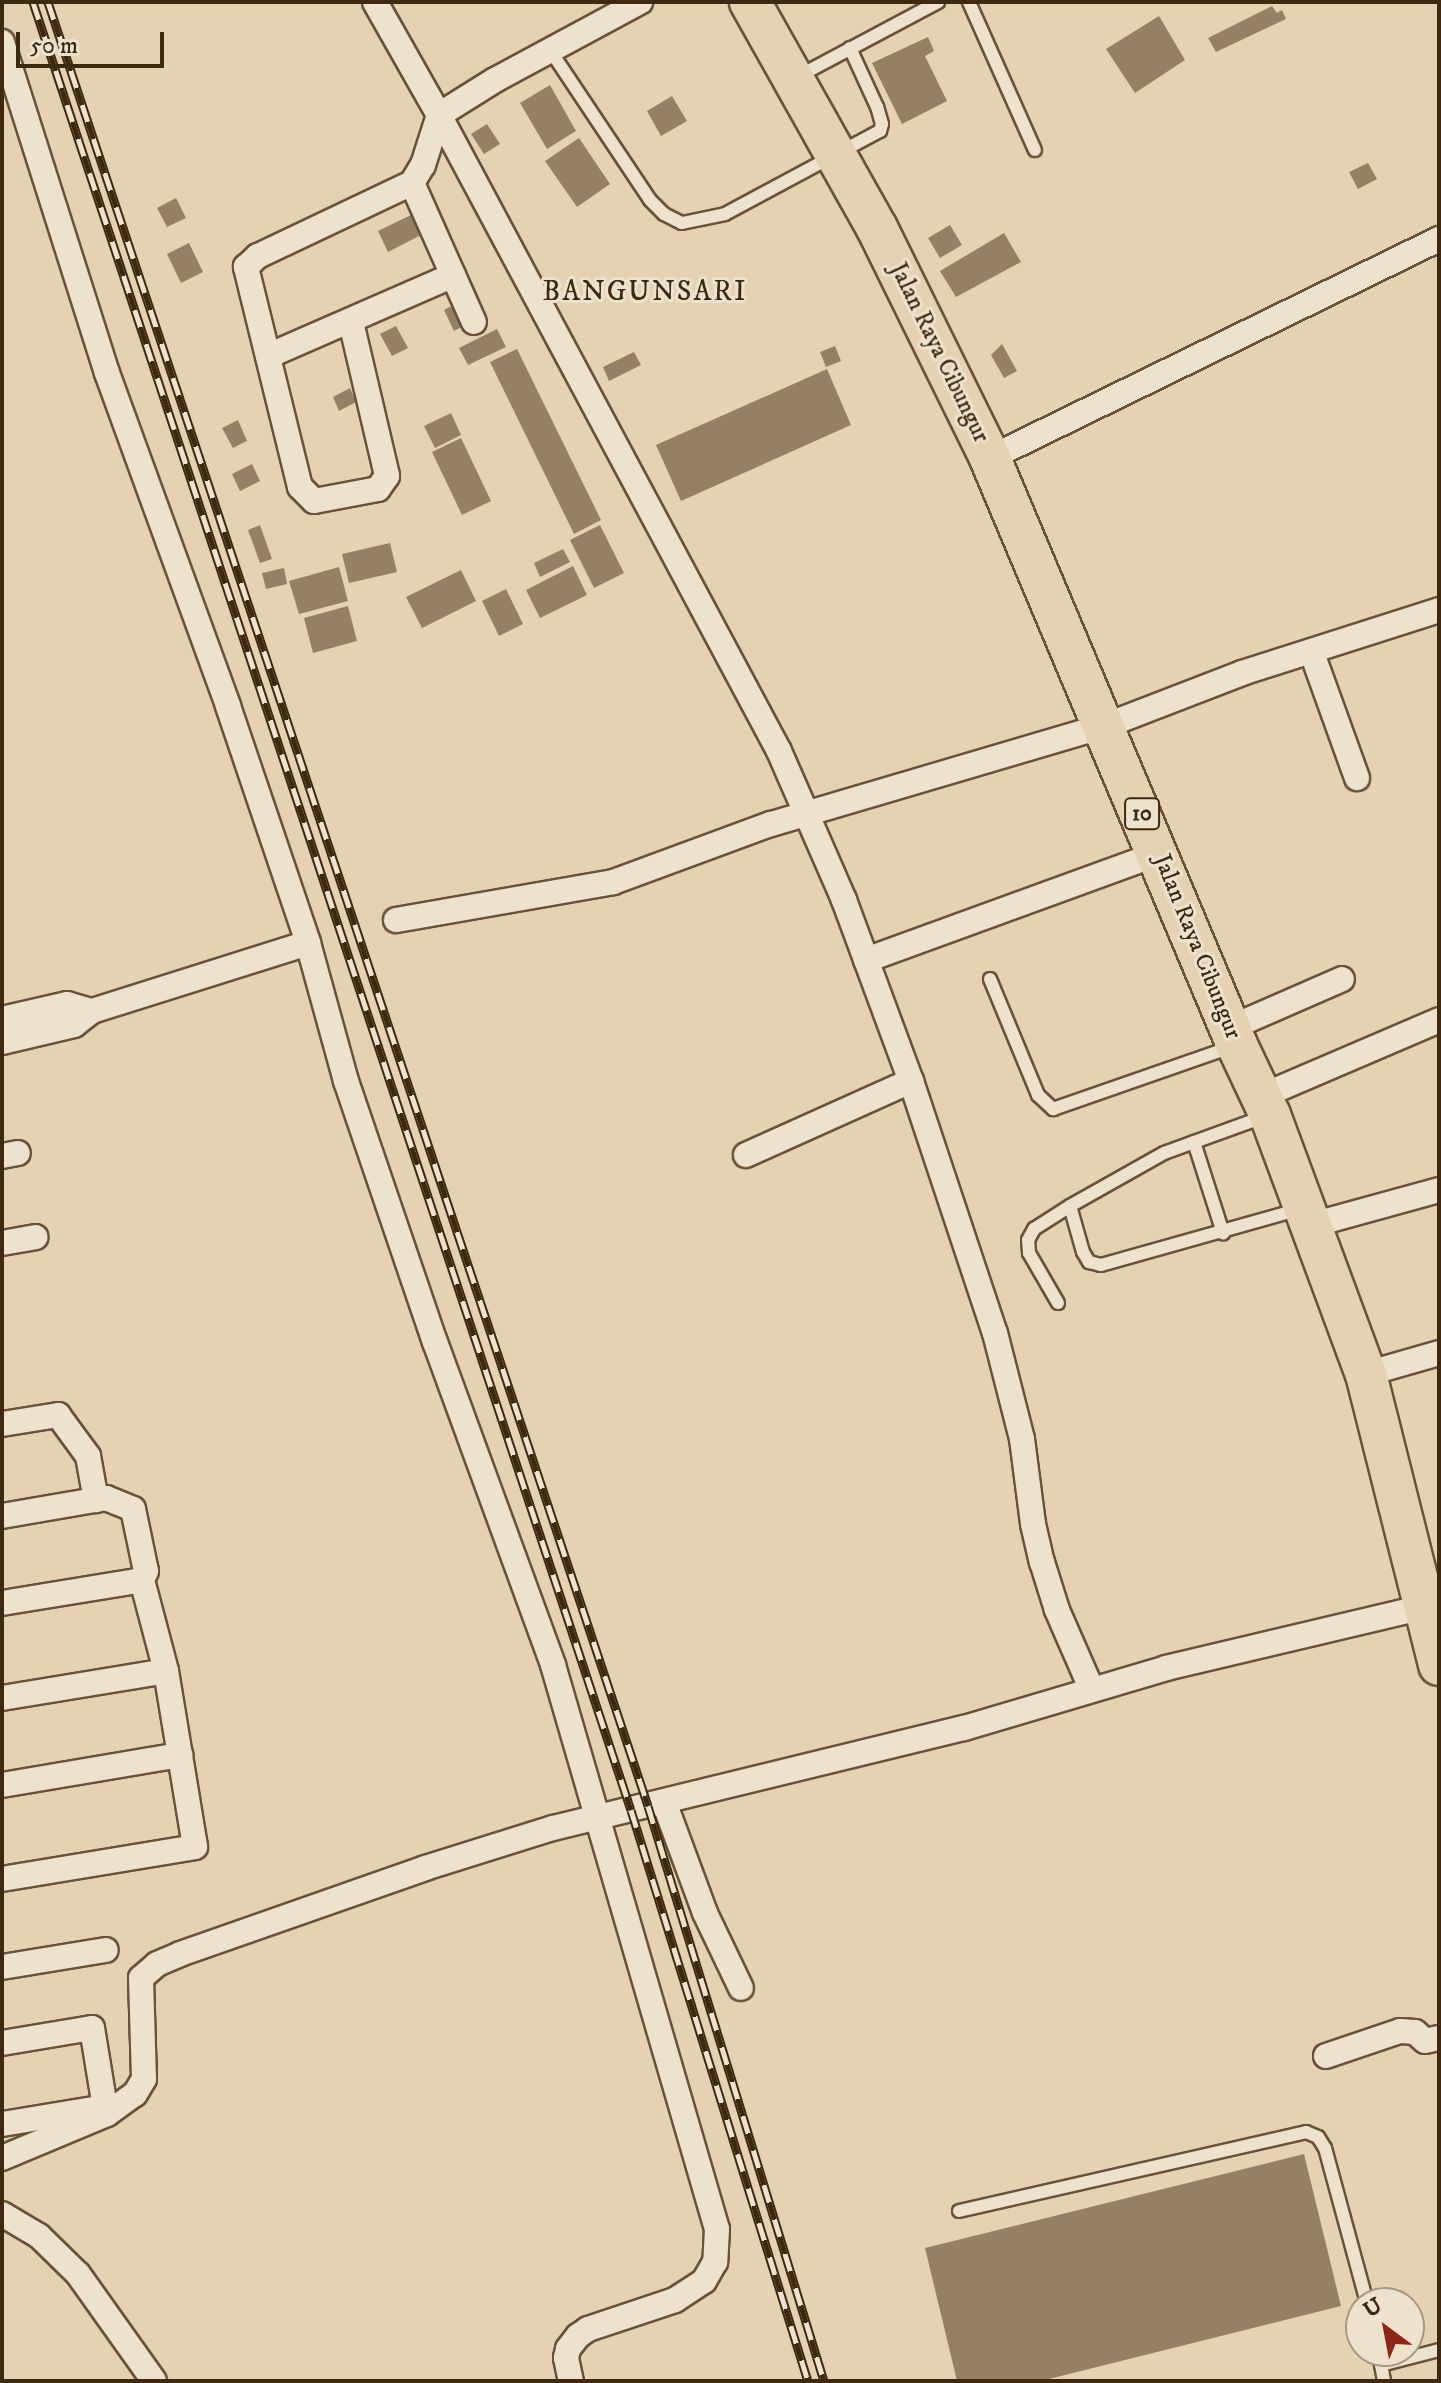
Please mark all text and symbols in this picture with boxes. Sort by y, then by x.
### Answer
scale bar [20,16,168,66]
text: 50 m [30,31,78,61]
street label: Jalan Raya Cibungur [883,258,995,448]
district label: BANGUNSARI [543,275,747,309]
road number: 10 [1124,796,1160,832]
street label: Jalan Raya Cibungur [1147,850,1247,1044]
north arrow [1345,2287,1425,2367]
text: U [1359,2292,1387,2324]

